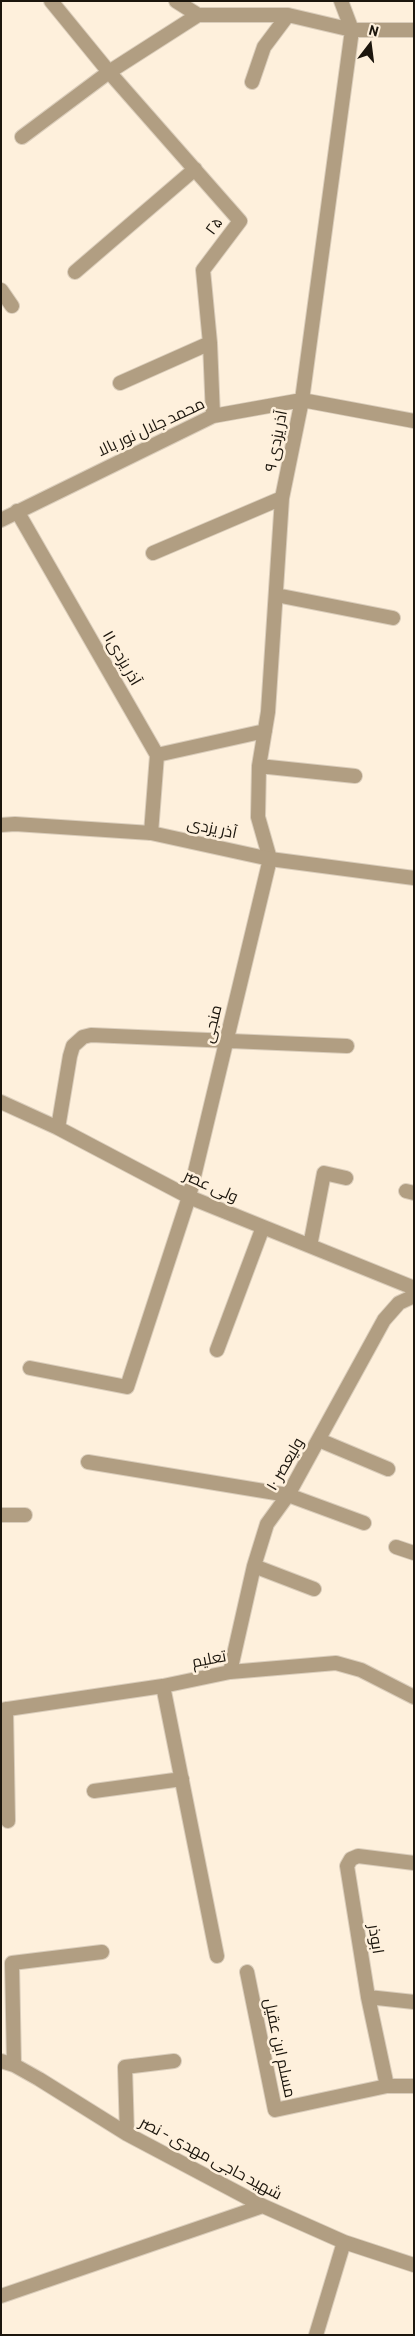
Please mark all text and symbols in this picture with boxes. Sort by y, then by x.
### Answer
north arrow [345,20,395,70]
text: N [367,21,381,39]
street label: ۲۵ [201,213,227,239]
street label: محمد جلال نور بالا [94,394,208,460]
street label: آذر یزدی ۹ [261,409,291,473]
street label: آذر یزدی۱۱ [99,627,145,689]
street label: آذر یزدی [185,813,239,843]
street label: منجی [198,1003,226,1045]
street label: ولی عصر [181,1165,241,1207]
street label: ۱۰ ولیعصر [262,1434,308,1494]
street label: تعلیم [190,1646,228,1672]
street label: ابوذر [364,1923,388,1955]
street label: مسلم ابن عقیل [260,1996,300,2100]
street label: شهید حاجی مهدی - نصر [136,2112,286,2204]

